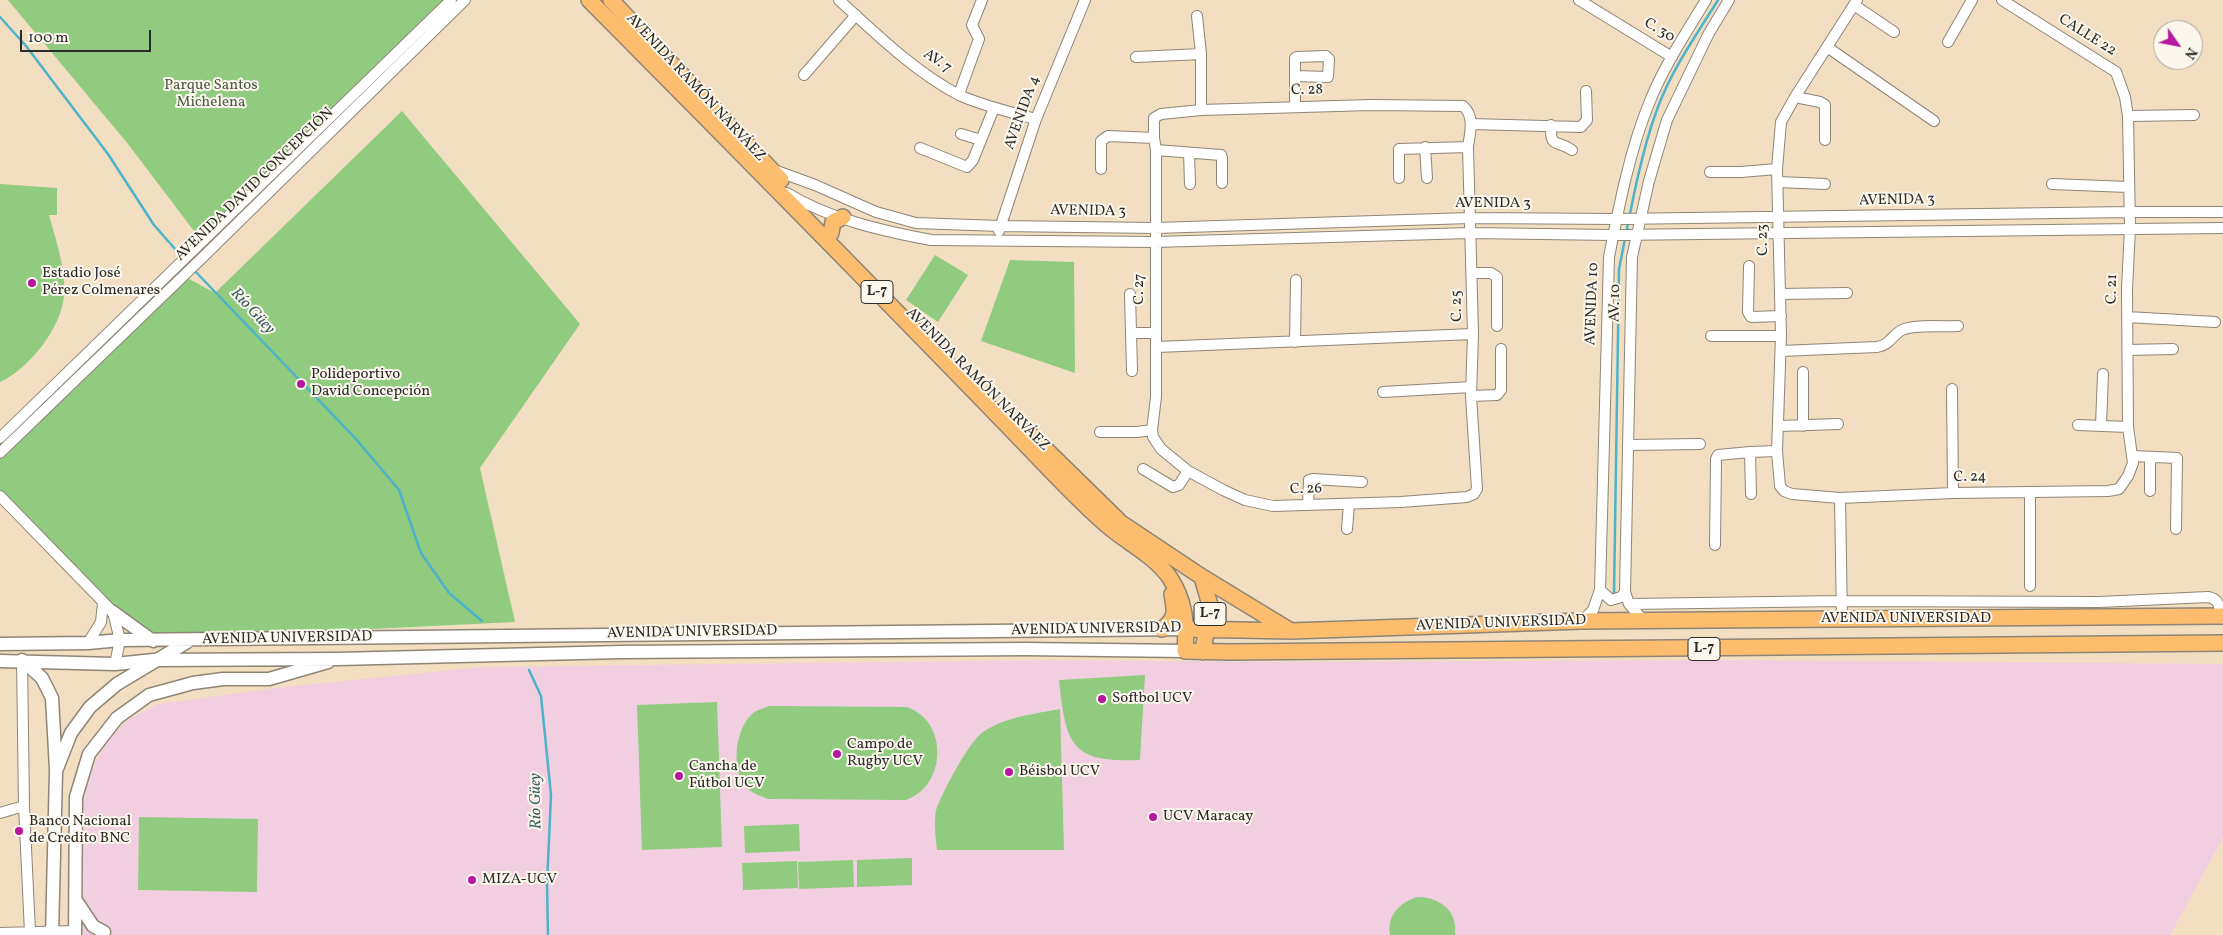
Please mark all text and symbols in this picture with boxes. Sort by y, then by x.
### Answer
street label: AVENIDA RAMÓN NARVÁEZ [622,10,768,166]
street label: CALLE 22 [2055,11,2119,61]
street label: C. 30 [1640,15,1678,47]
scale bar [22,20,154,52]
north arrow [2153,20,2203,70]
text: 100 m [28,28,68,49]
text: N [2179,43,2201,62]
street label: AV. 7 [919,46,955,78]
street label: AVENIDA 4 [1001,74,1045,152]
park label: Parque Santos Michelena [164,77,258,112]
street label: C. 28 [1291,82,1323,100]
street label: AVENIDA DAVID CONCEPCIÓN [172,105,338,265]
street label: AVENIDA 3 [1859,191,1935,211]
street label: AVENIDA 3 [1455,195,1531,213]
street label: AVENIDA 3 [1050,202,1126,222]
street label: C. 23 [1755,224,1773,256]
street label: AVENIDA 10 [1583,262,1603,346]
place label: Estadio José Pérez Colmenares [42,265,160,300]
street label: C. 27 [1131,273,1149,305]
street label: C. 21 [2104,274,2122,304]
marker: Estadio José Pérez Colmenares [26,277,38,289]
road number: L-7 [861,280,893,304]
street label: AV. 10 [1607,284,1625,322]
water label: Río Güey [226,285,278,339]
street label: C. 25 [1449,290,1467,322]
street label: AVENIDA RAMÓN NARVÁEZ [901,304,1053,456]
place label: Polideportivo David Concepción [311,366,430,401]
marker: Polideportivo David Concepción [295,378,307,390]
street label: C. 24 [1953,469,1987,487]
street label: C. 26 [1290,480,1322,500]
road number: L-7 [1194,602,1226,626]
street label: AVENIDA UNIVERSIDAD [1821,610,1991,628]
street label: AVENIDA UNIVERSIDAD [1416,612,1586,636]
street label: AVENIDA UNIVERSIDAD [1011,620,1181,640]
street label: AVENIDA UNIVERSIDAD [607,623,777,643]
street label: AVENIDA UNIVERSIDAD [202,629,372,649]
road number: L-7 [1688,638,1720,661]
place label: Softbol UCV [1112,690,1192,708]
marker: Softbol UCV [1096,693,1108,705]
place label: Campo de Rugby UCV [847,736,923,771]
marker: Campo de Rugby UCV [831,748,843,760]
place label: Cancha de Fútbol UCV [689,758,764,793]
place label: Béisbol UCV [1019,763,1100,781]
marker: Béisbol UCV [1003,766,1015,778]
marker: Cancha de Fútbol UCV [673,770,685,782]
water label: Río Güey [527,773,547,829]
place label: UCV Maracay [1163,808,1253,826]
marker: UCV Maracay [1147,811,1159,823]
place label: Banco Nacional de Credito BNC [29,813,131,848]
marker: Banco Nacional de Credito BNC [13,825,25,837]
place label: MIZA-UCV [482,871,557,889]
marker: MIZA-UCV [466,874,478,886]

